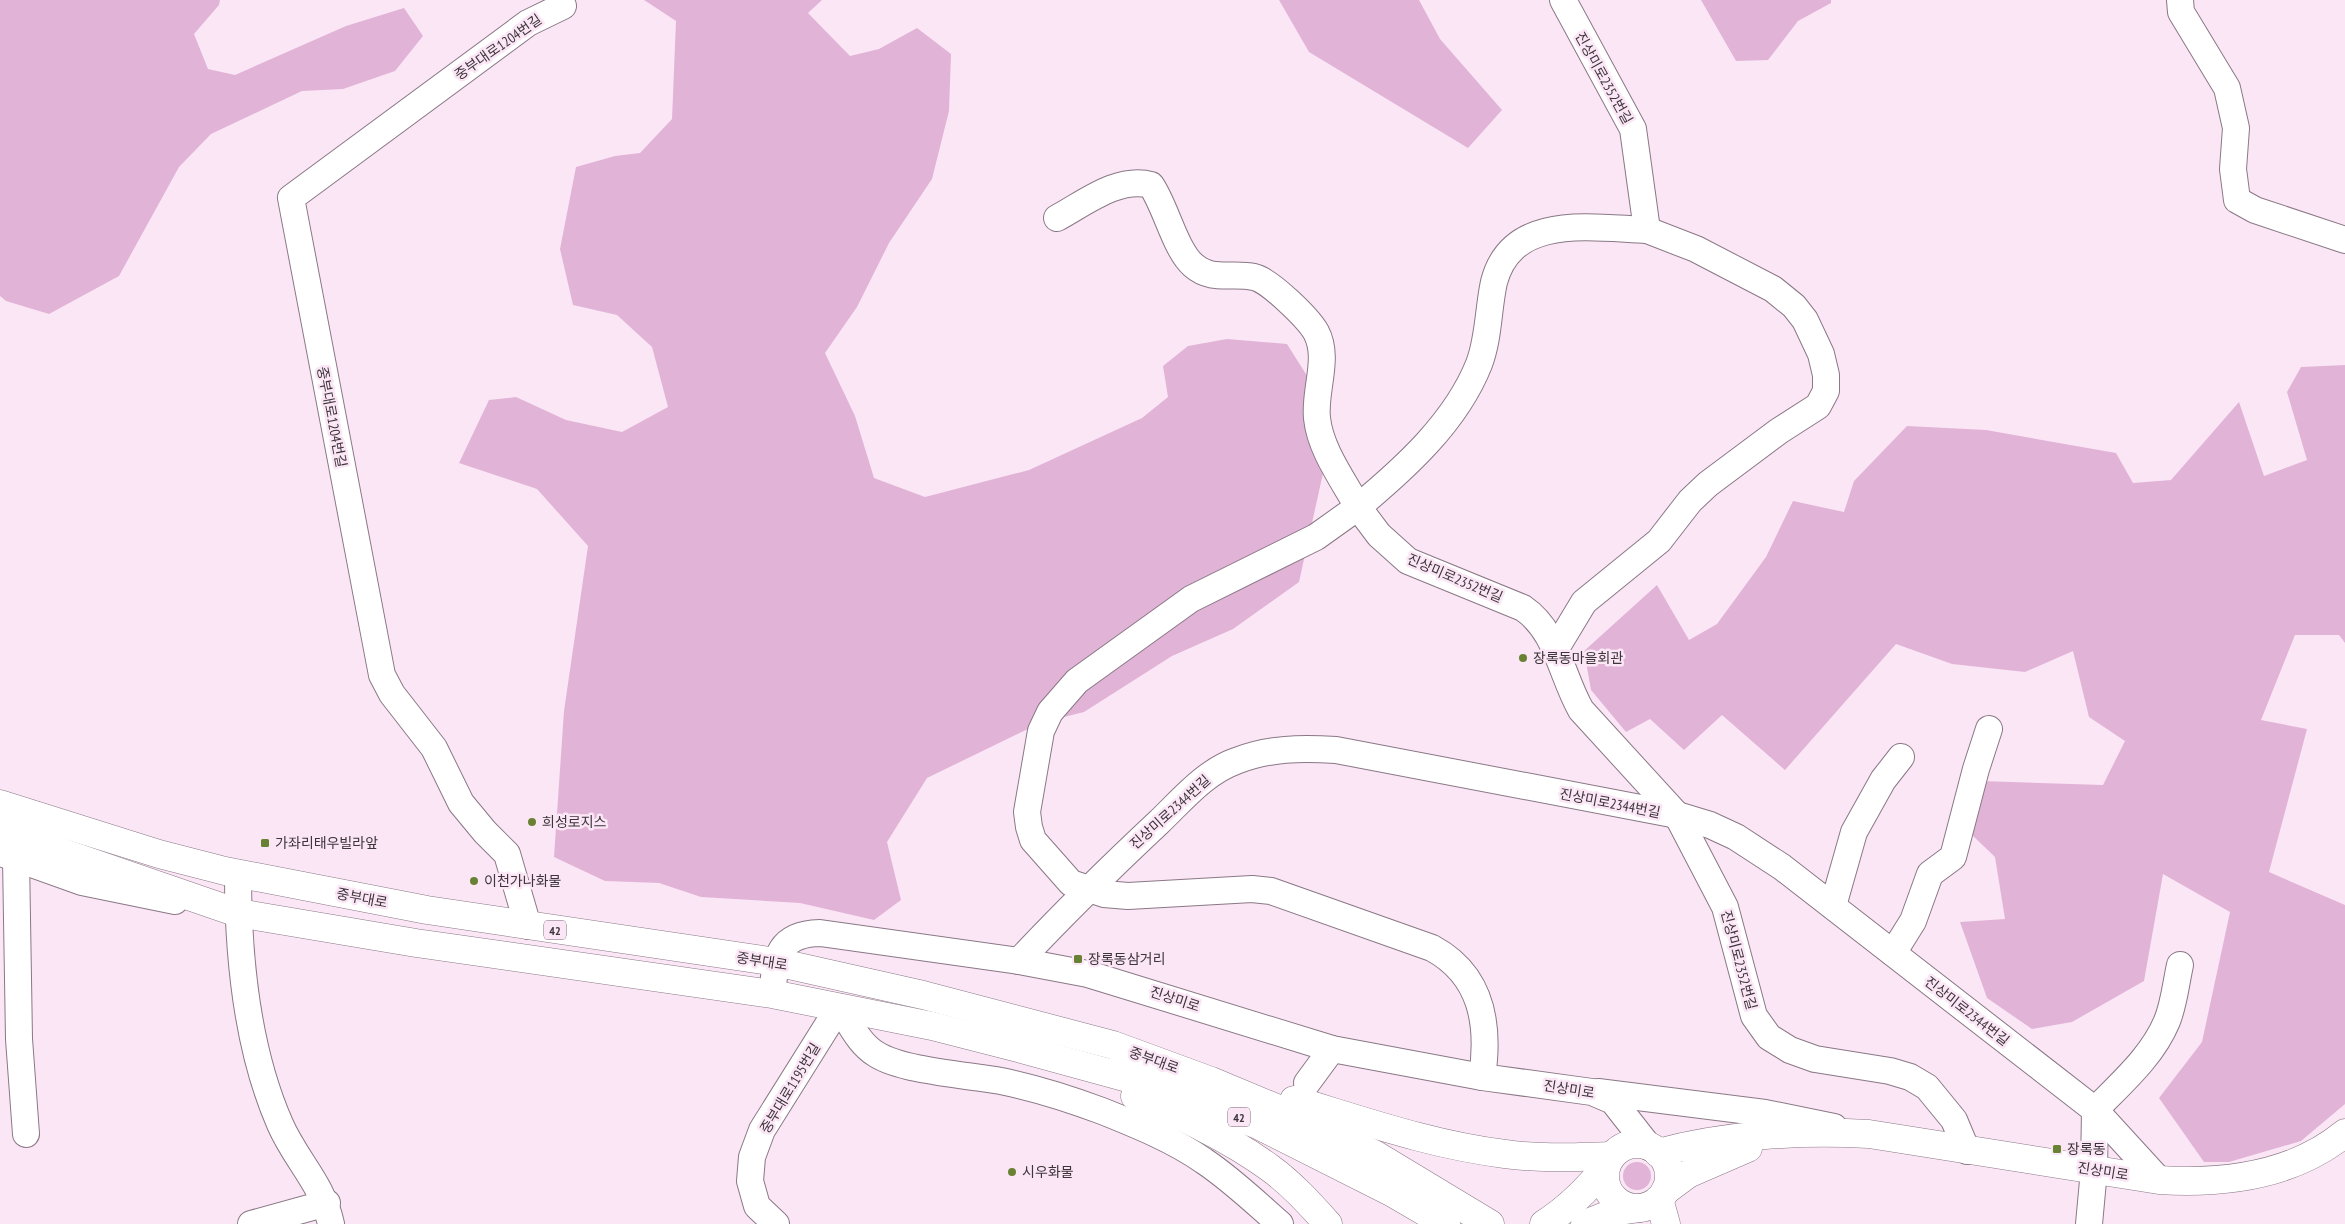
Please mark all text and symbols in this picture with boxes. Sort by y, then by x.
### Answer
street label: 중부대로1204번길 [451,10,545,84]
street label: 진상미로2352번길 [1571,29,1637,127]
street label: 중부대로1204번길 [313,365,351,469]
street label: 진상미로2352번길 [1404,550,1506,606]
place label: 장록동마을회관 [1533,649,1623,667]
marker: 장록동마을회관 [1517,652,1529,664]
street label: 진상미로2344번길 [1126,771,1214,853]
street label: 진상미로2344번길 [1558,784,1662,822]
place label: 희성로지스 [542,813,607,831]
marker: 희성로지스 [526,816,538,828]
place label: 가좌리태우빌라앞 [275,834,378,852]
marker: 가좌리태우빌라앞 [259,837,271,849]
place label: 이천가나화물 [484,872,561,890]
marker: 이천가나화물 [468,875,480,887]
street label: 중부대로 [335,884,389,912]
street label: 진상미로2352번길 [1717,908,1761,1012]
road number: 42 [544,920,566,940]
street label: 중부대로 [735,948,789,974]
place label: 장록동삼거리 [1088,950,1165,968]
marker: 장록동삼거리 [1072,953,1084,965]
street label: 진상미로2344번길 [1921,972,2013,1050]
street label: 진상미로 [1148,982,1202,1016]
street label: 중부대로1195번길 [756,1039,824,1137]
street label: 중부대로 [1127,1043,1181,1077]
street label: 진상미로 [1542,1076,1596,1102]
road number: 42 [1228,1108,1250,1126]
place label: 장록동 [2067,1140,2106,1158]
marker: 장록동 [2051,1143,2063,1155]
street label: 진상미로 [2076,1158,2130,1184]
place label: 시우화물 [1022,1163,1074,1181]
marker: 시우화물 [1006,1166,1018,1178]

